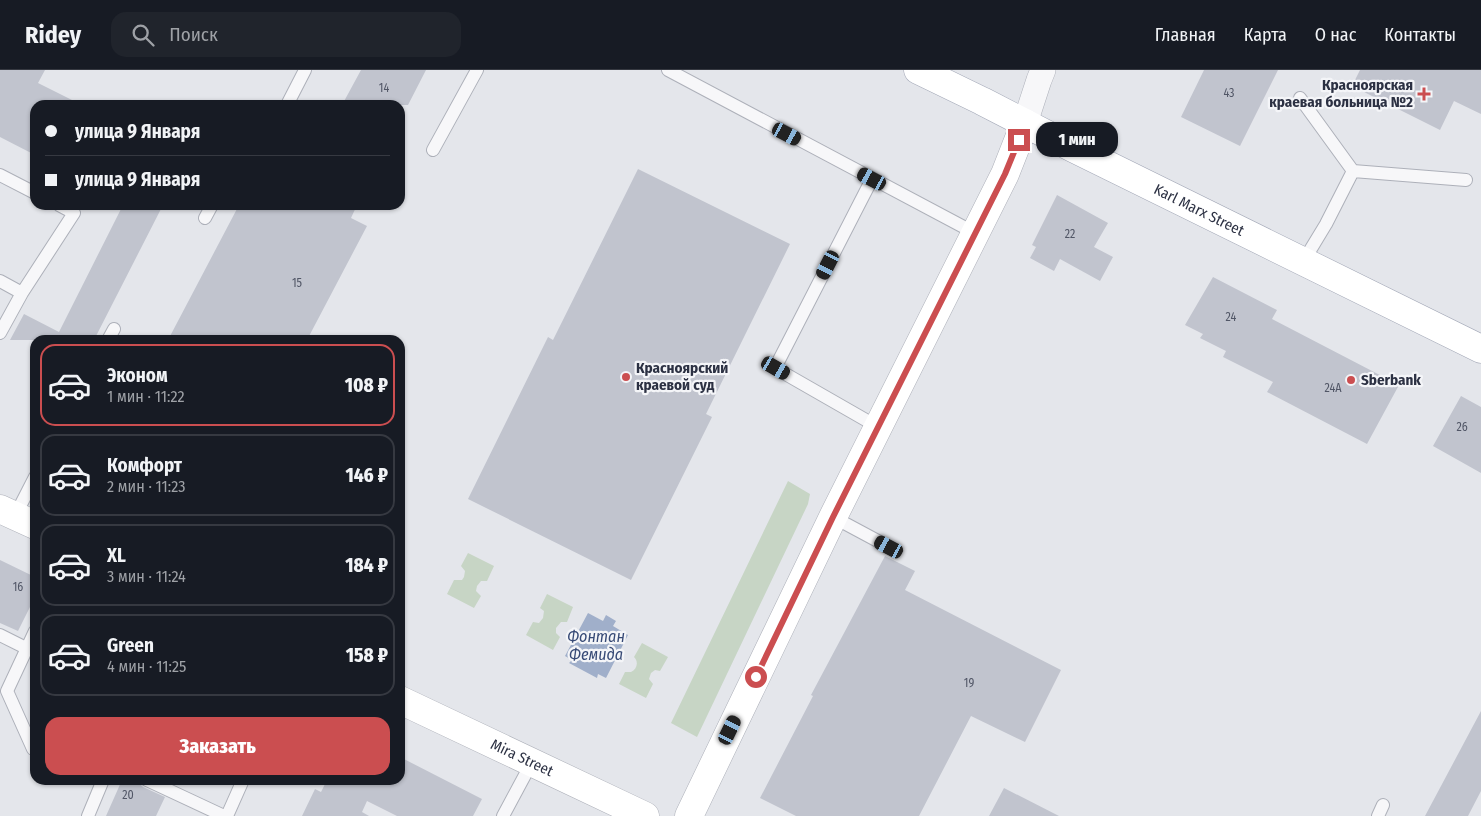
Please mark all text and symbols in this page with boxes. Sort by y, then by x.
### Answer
search box [111,12,461,57]
text: Ridey [25,21,81,49]
icon: search [129,21,157,49]
text: Поиск [169,23,218,46]
text: Главная [1155,24,1216,46]
text: Карта [1244,24,1287,46]
text: О нас [1315,24,1356,46]
text: Контакты [1384,24,1456,46]
place label: Красноярская краевая больница №2 [1269,76,1413,111]
house number: 14 [379,81,389,95]
house number: 43 [1223,86,1235,100]
marker: Красноярская краевая больница №2 [1417,87,1431,101]
text: улица 9 Января [75,120,200,143]
car [770,120,803,148]
callout: 1 мин [1036,122,1119,158]
route end [1008,129,1030,151]
text: 1 мин [1059,130,1095,149]
car [855,165,888,193]
text: улица 9 Января [75,168,200,191]
street label: Karl Marx Street [1151,180,1247,240]
house number: 22 [1065,227,1075,241]
car [814,248,841,282]
house number: 15 [292,276,303,290]
house number: 24 [1226,310,1237,324]
car [759,354,792,382]
place label: Красноярский краевой суд [636,359,728,394]
icon: car [47,363,92,408]
text: Эконом [107,364,168,387]
marker: Красноярский краевой суд [620,371,632,383]
place label: Sberbank [1361,371,1421,389]
text: 108 ₽ [345,374,388,397]
marker: Sberbank [1345,374,1357,386]
house number: 24А [1324,381,1342,395]
text: 1 мин · 11:22 [107,387,185,406]
house number: 26 [1456,420,1468,434]
icon: car [47,453,92,498]
text: Комфорт [107,454,182,477]
text: 146 ₽ [345,464,388,487]
text: 2 мин · 11:23 [107,477,185,496]
car [872,533,905,561]
icon: car [47,543,92,588]
text: XL [107,544,126,567]
text: 184 ₽ [345,554,388,577]
text: 3 мин · 11:24 [107,567,186,586]
house number: 16 [13,580,23,594]
water label: Фонтан Фемида [567,627,625,664]
icon: car [47,633,92,678]
text: Green [107,634,154,657]
text: 158 ₽ [346,644,388,667]
text: 4 мин · 11:25 [107,657,186,676]
route start [745,666,767,688]
house number: 19 [964,676,974,690]
car [716,713,743,747]
button: Заказать [45,717,390,775]
street label: Mira Street [488,735,556,780]
house number: 20 [122,788,134,802]

